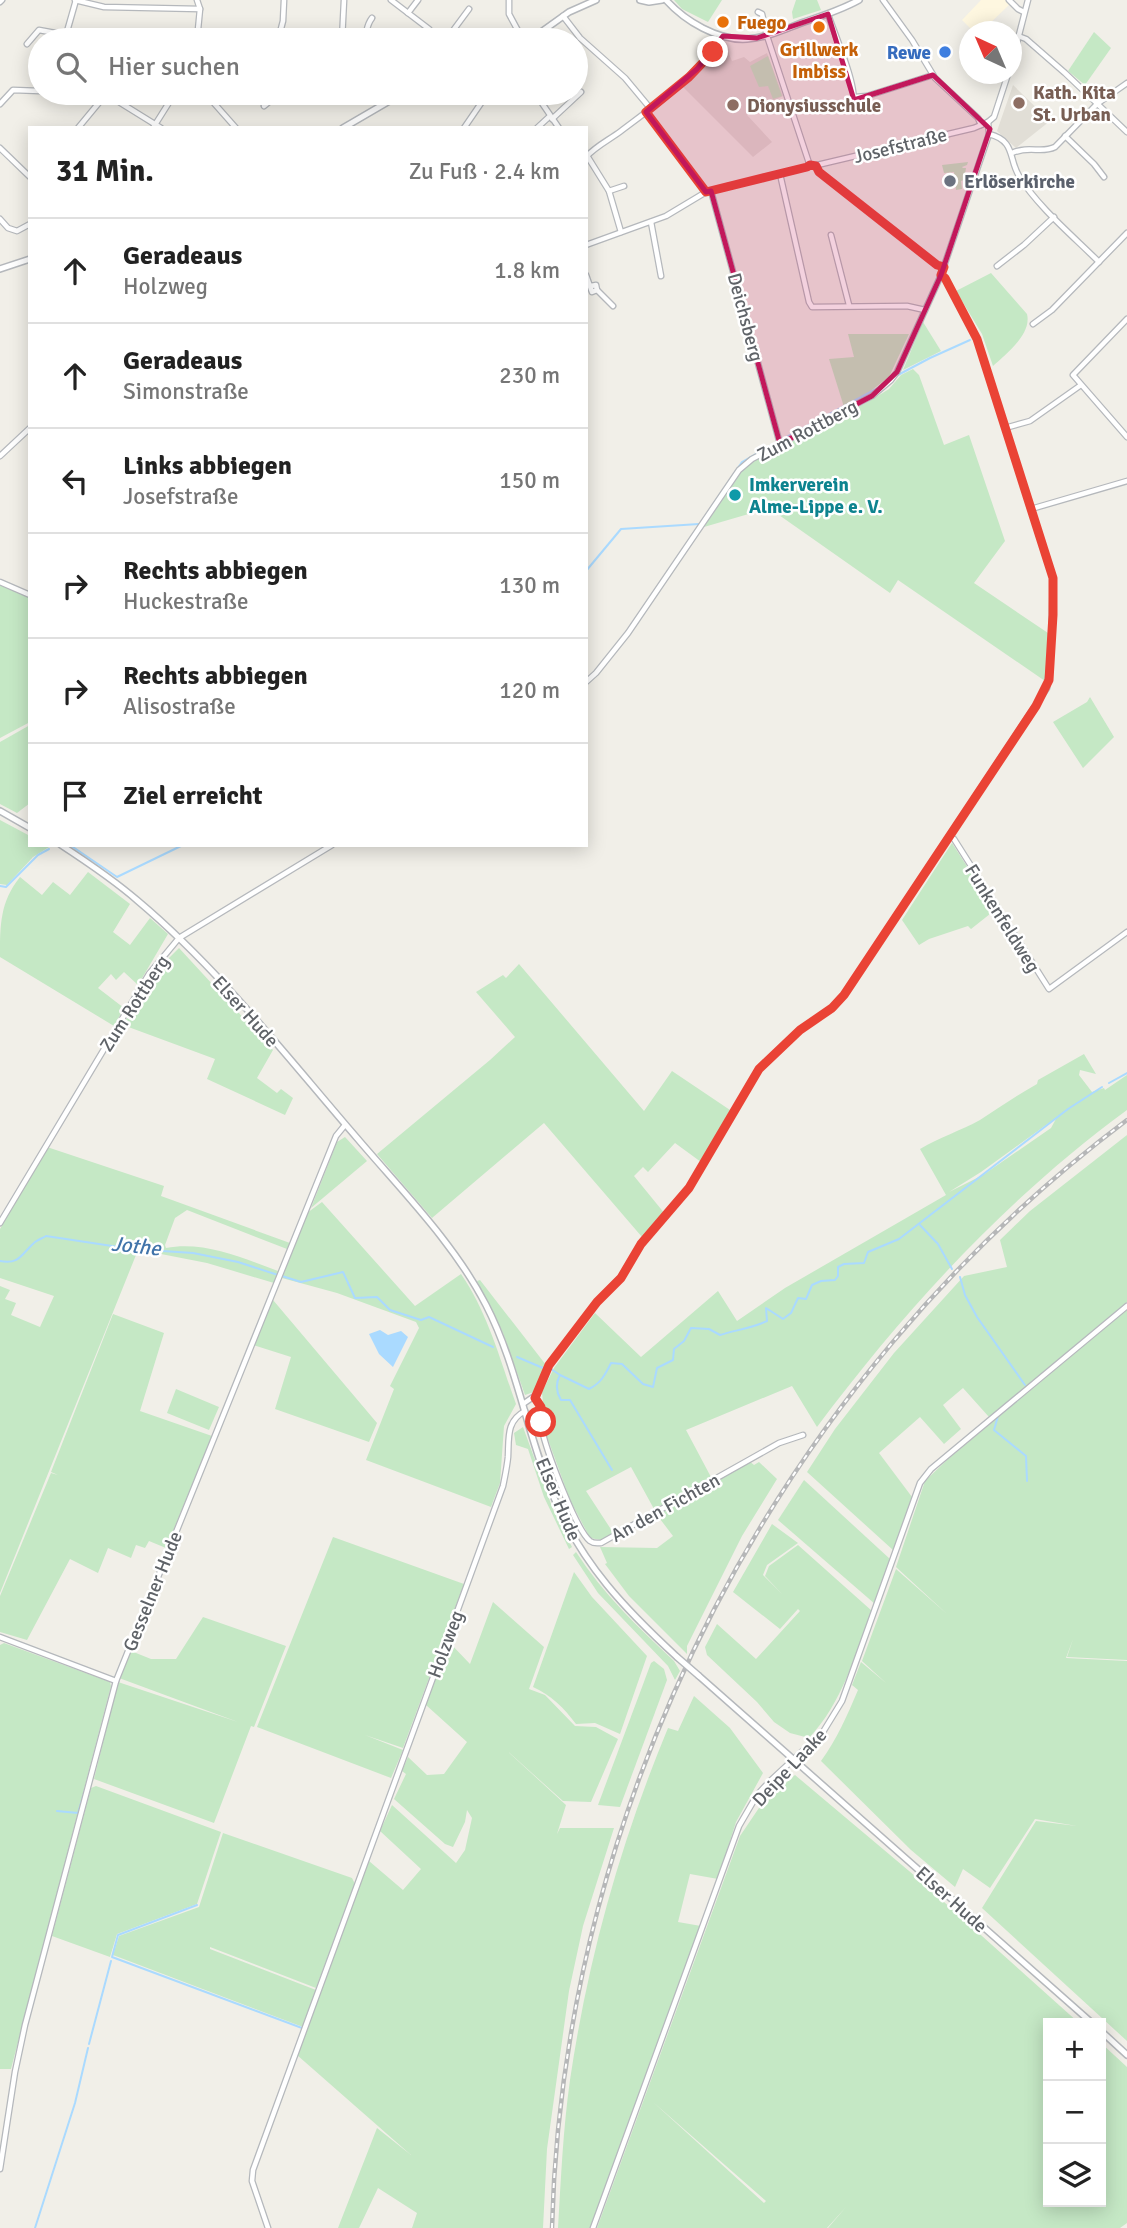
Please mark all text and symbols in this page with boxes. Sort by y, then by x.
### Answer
place label: Fuego [737,11,787,35]
marker: Fuego [715,14,731,30]
marker: Grillwerk Imbiss [811,19,827,35]
north arrow [959,21,1022,84]
search box [28,28,588,105]
route end [697,36,728,67]
place label: Grillwerk Imbiss [780,38,858,84]
place label: Rewe [887,41,931,65]
marker: Rewe [937,44,953,60]
icon: search [52,48,90,86]
text: Hier suchen [108,51,240,83]
place label: Kath. Kita St. Urban [1033,81,1116,127]
place label: Dionysiusschule [747,94,881,118]
marker: Kath. Kita St. Urban [1011,95,1027,111]
marker: Dionysiusschule [725,97,741,113]
street label: Josefstraße [851,123,949,169]
text: 31 Min. [56,153,154,190]
text: Zu Fuß · 2.4 km [409,157,560,186]
place label: Erlöserkirche [964,170,1075,194]
marker: Erlöserkirche [942,173,958,189]
text: Geradeaus [123,240,242,272]
icon: ahead [56,252,94,290]
text: 1.8 km [494,256,560,285]
street label: Deichsberg [722,270,768,364]
text: Holzweg [123,272,208,301]
text: Geradeaus [123,345,242,377]
icon: ahead [56,357,94,395]
text: 230 m [499,361,560,390]
text: Simonstraße [123,377,249,406]
street label: Zum Rottberg [753,394,862,467]
text: Links abbiegen [123,450,292,482]
icon: left [56,462,94,500]
text: 150 m [499,466,560,495]
place label: Imkerverein Alme-Lippe e. V. [749,473,883,519]
text: Josefstraße [123,482,239,511]
marker: Imkerverein Alme-Lippe e. V. [727,487,743,503]
text: Rechts abbiegen [123,555,308,587]
icon: right [56,567,94,605]
text: 130 m [499,571,560,600]
text: Huckestraße [123,587,248,616]
text: Rechts abbiegen [123,660,308,692]
icon: right [56,672,94,710]
text: 120 m [499,676,560,705]
text: Alisostraße [123,692,236,721]
icon: arrive [56,777,94,815]
text: Ziel erreicht [123,780,263,812]
street label: Funkenfeldweg [959,860,1045,977]
street label: Zum Rottberg [95,951,175,1056]
street label: Elser Hude [207,971,284,1052]
water label: Jothe [110,1230,163,1262]
route start [525,1406,556,1437]
street label: Elser Hude [530,1454,586,1545]
street label: An den Fichten [607,1468,724,1548]
street label: Gesselner Hude [118,1528,188,1655]
street label: Holzweg [423,1607,469,1681]
street label: Deipe Laake [747,1724,832,1812]
street label: Elser Hude [911,1861,992,1938]
map controls [1043,2018,1106,2207]
button: + [1043,2018,1106,2081]
button: − [1043,2081,1106,2144]
button: layers [1043,2144,1106,2207]

